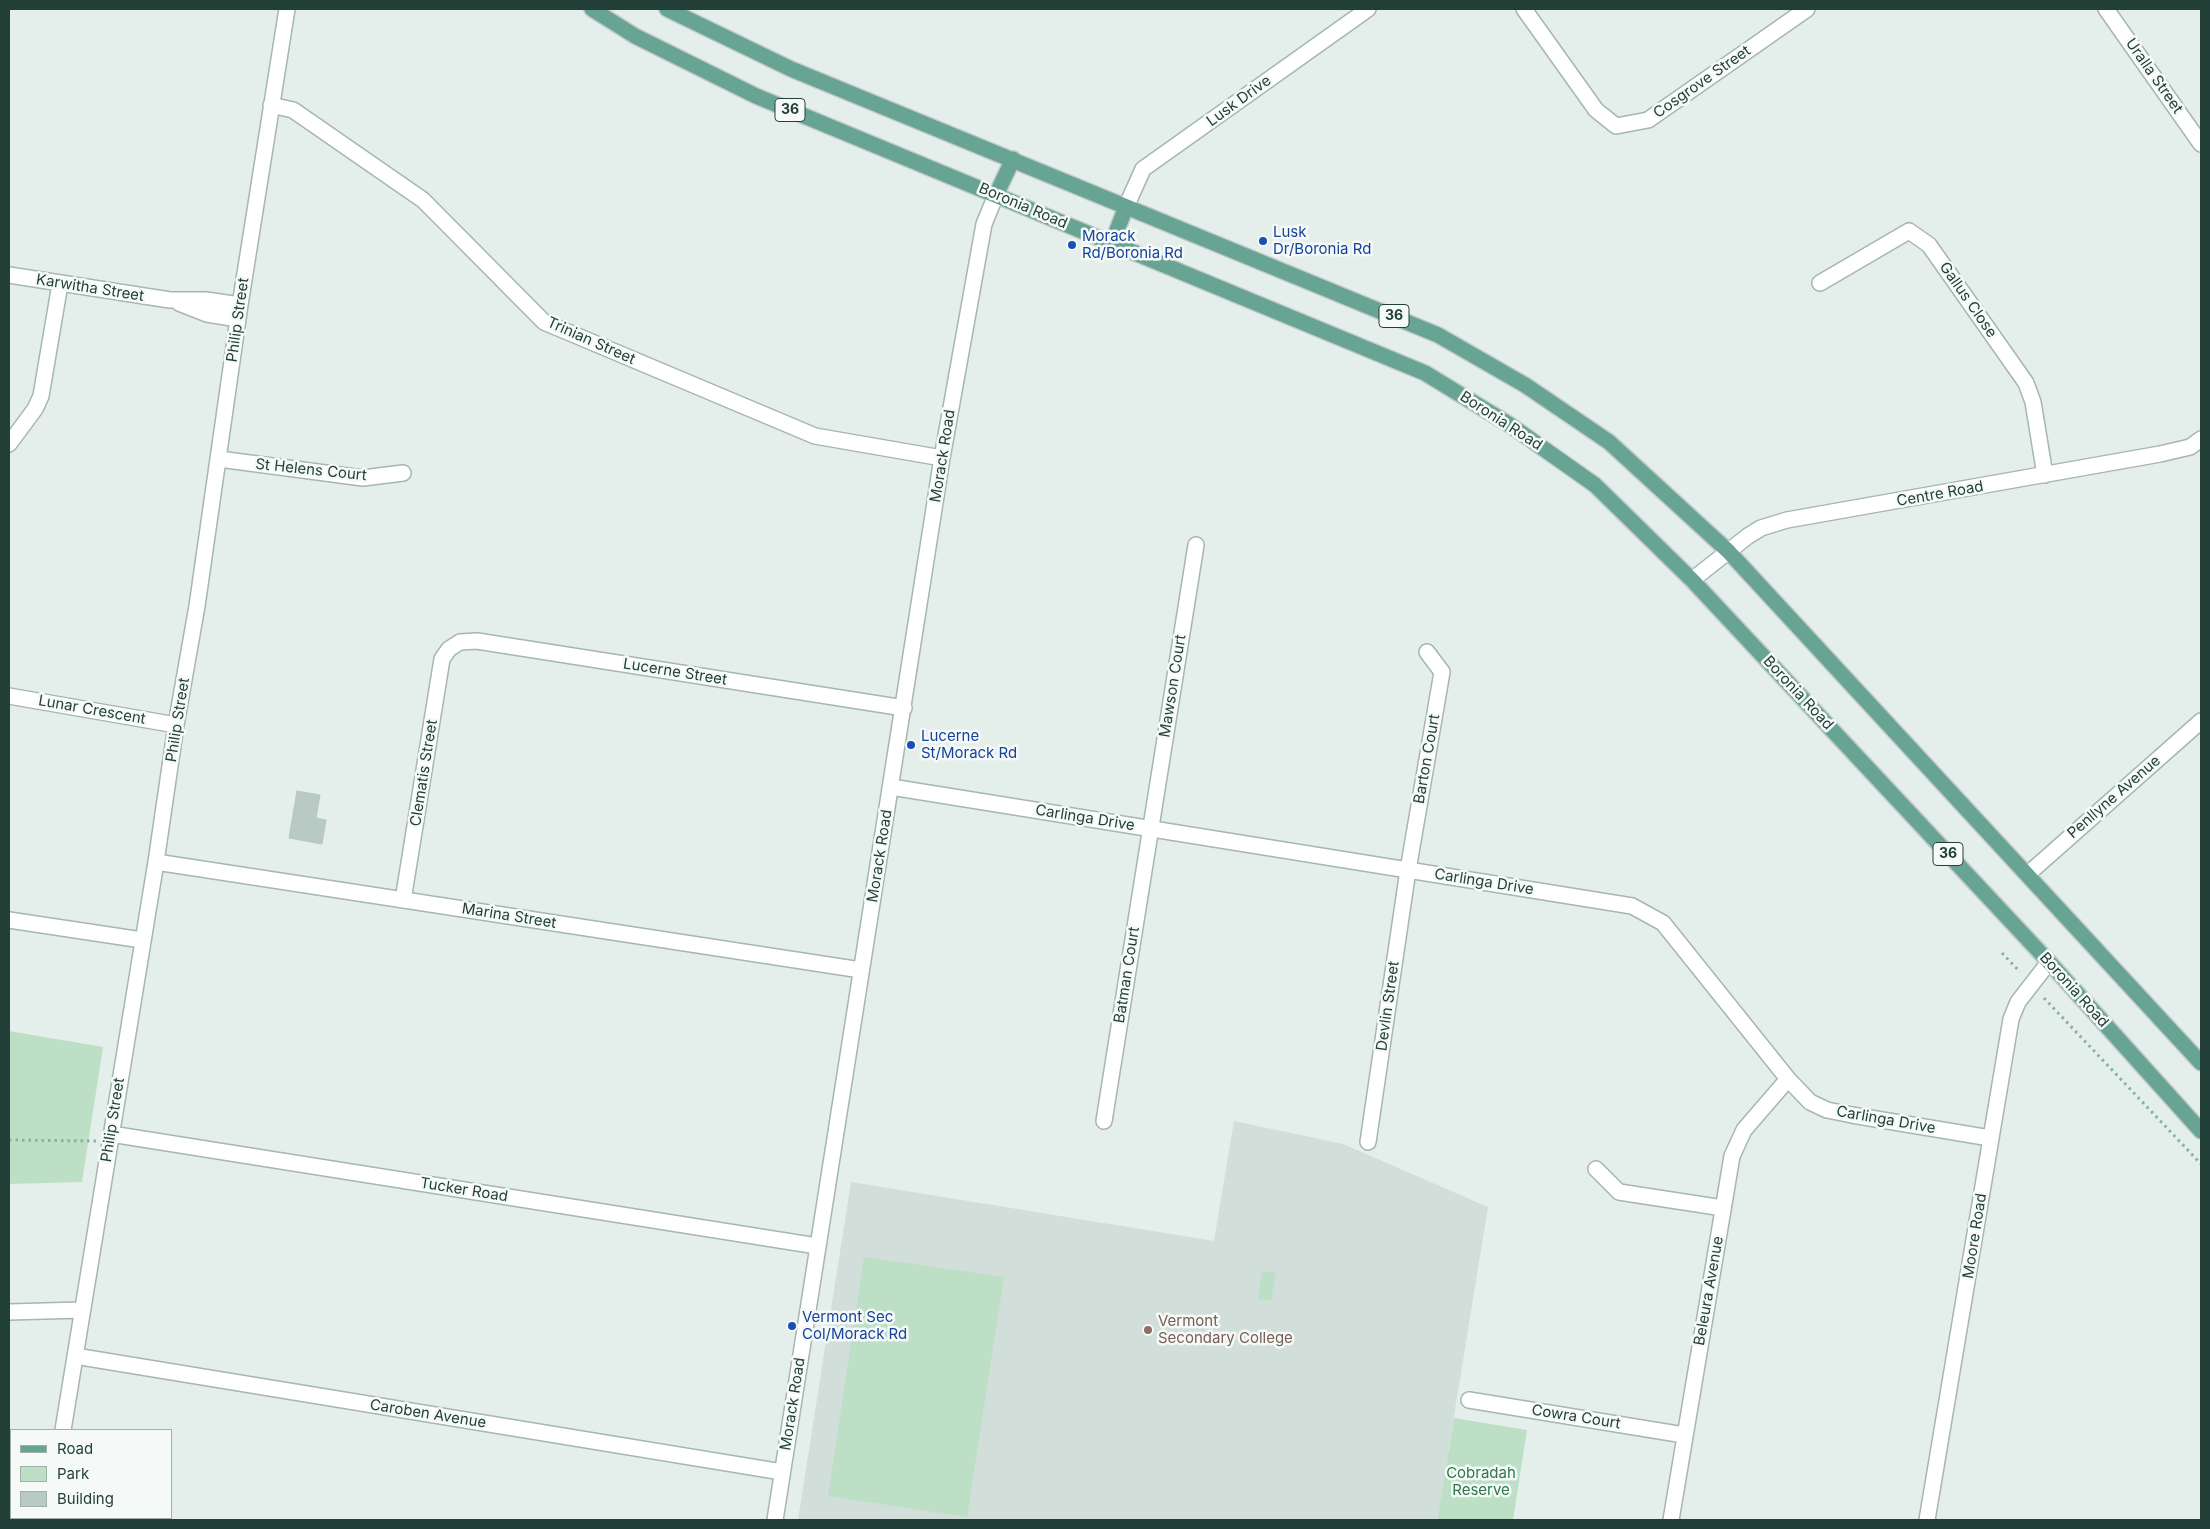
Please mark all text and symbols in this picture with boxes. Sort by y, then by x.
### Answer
street label: Uralla Street [2122,35,2186,117]
street label: Cosgrove Street [1650,42,1754,122]
street label: Lusk Drive [1203,72,1275,130]
road number: 36 [775,98,805,122]
street label: Boronia Road [976,179,1070,233]
place label: Lusk Dr/Boronia Rd [1273,223,1371,258]
place label: Morack Rd/Boronia Rd [1082,227,1183,262]
marker: Lusk Dr/Boronia Rd [1257,235,1269,247]
marker: Morack Rd/Boronia Rd [1066,239,1078,251]
street label: Gallus Close [1935,259,2001,341]
street label: Karwitha Street [35,271,145,305]
street label: Philip Street [223,277,253,363]
road number: 36 [1379,304,1409,328]
street label: Trinian Street [544,314,638,368]
street label: Boronia Road [1456,388,1546,454]
street label: Morack Road [927,408,959,504]
street label: St Helens Court [255,455,367,485]
street label: Centre Road [1895,477,1985,511]
street label: Mawson Court [1156,633,1190,739]
street label: Boronia Road [1759,652,1837,734]
street label: Lucerne Street [622,655,728,689]
street label: Philip Street [162,677,194,763]
street label: Lunar Crescent [37,692,147,728]
street label: Barton Court [1410,713,1444,805]
street label: Clematis Street [407,718,441,828]
place label: Lucerne St/Morack Rd [921,727,1017,762]
marker: Lucerne St/Morack Rd [905,739,917,751]
street label: Penllyne Avenue [2064,752,2164,842]
street label: Carlinga Drive [1034,801,1136,835]
street label: Morack Road [864,808,896,904]
road number: 36 [1933,842,1963,866]
street label: Carlinga Drive [1433,865,1535,899]
street label: Marina Street [461,900,557,932]
street label: Batman Court [1110,925,1144,1025]
street label: Boronia Road [2036,949,2112,1031]
street label: Devlin Street [1373,960,1403,1052]
street label: Philip Street [97,1077,129,1163]
street label: Carlinga Drive [1835,1102,1937,1138]
street label: Tucker Road [419,1174,509,1206]
street label: Moore Road [1959,1192,1991,1280]
street label: Beleura Avenue [1691,1235,1727,1347]
place label: Vermont Sec Col/Morack Rd [802,1308,907,1343]
place label: Vermont Secondary College [1158,1312,1293,1347]
marker: Vermont Sec Col/Morack Rd [786,1320,798,1332]
marker: Vermont Secondary College [1142,1324,1154,1336]
street label: Morack Road [777,1356,809,1452]
street label: Caroben Avenue [369,1396,487,1432]
street label: Cowra Court [1530,1401,1622,1433]
legend [10,1429,172,1519]
text: Road [57,1439,93,1458]
text: Park [57,1464,89,1483]
park label: Cobradah Reserve [1446,1464,1516,1499]
text: Building [57,1489,114,1508]

